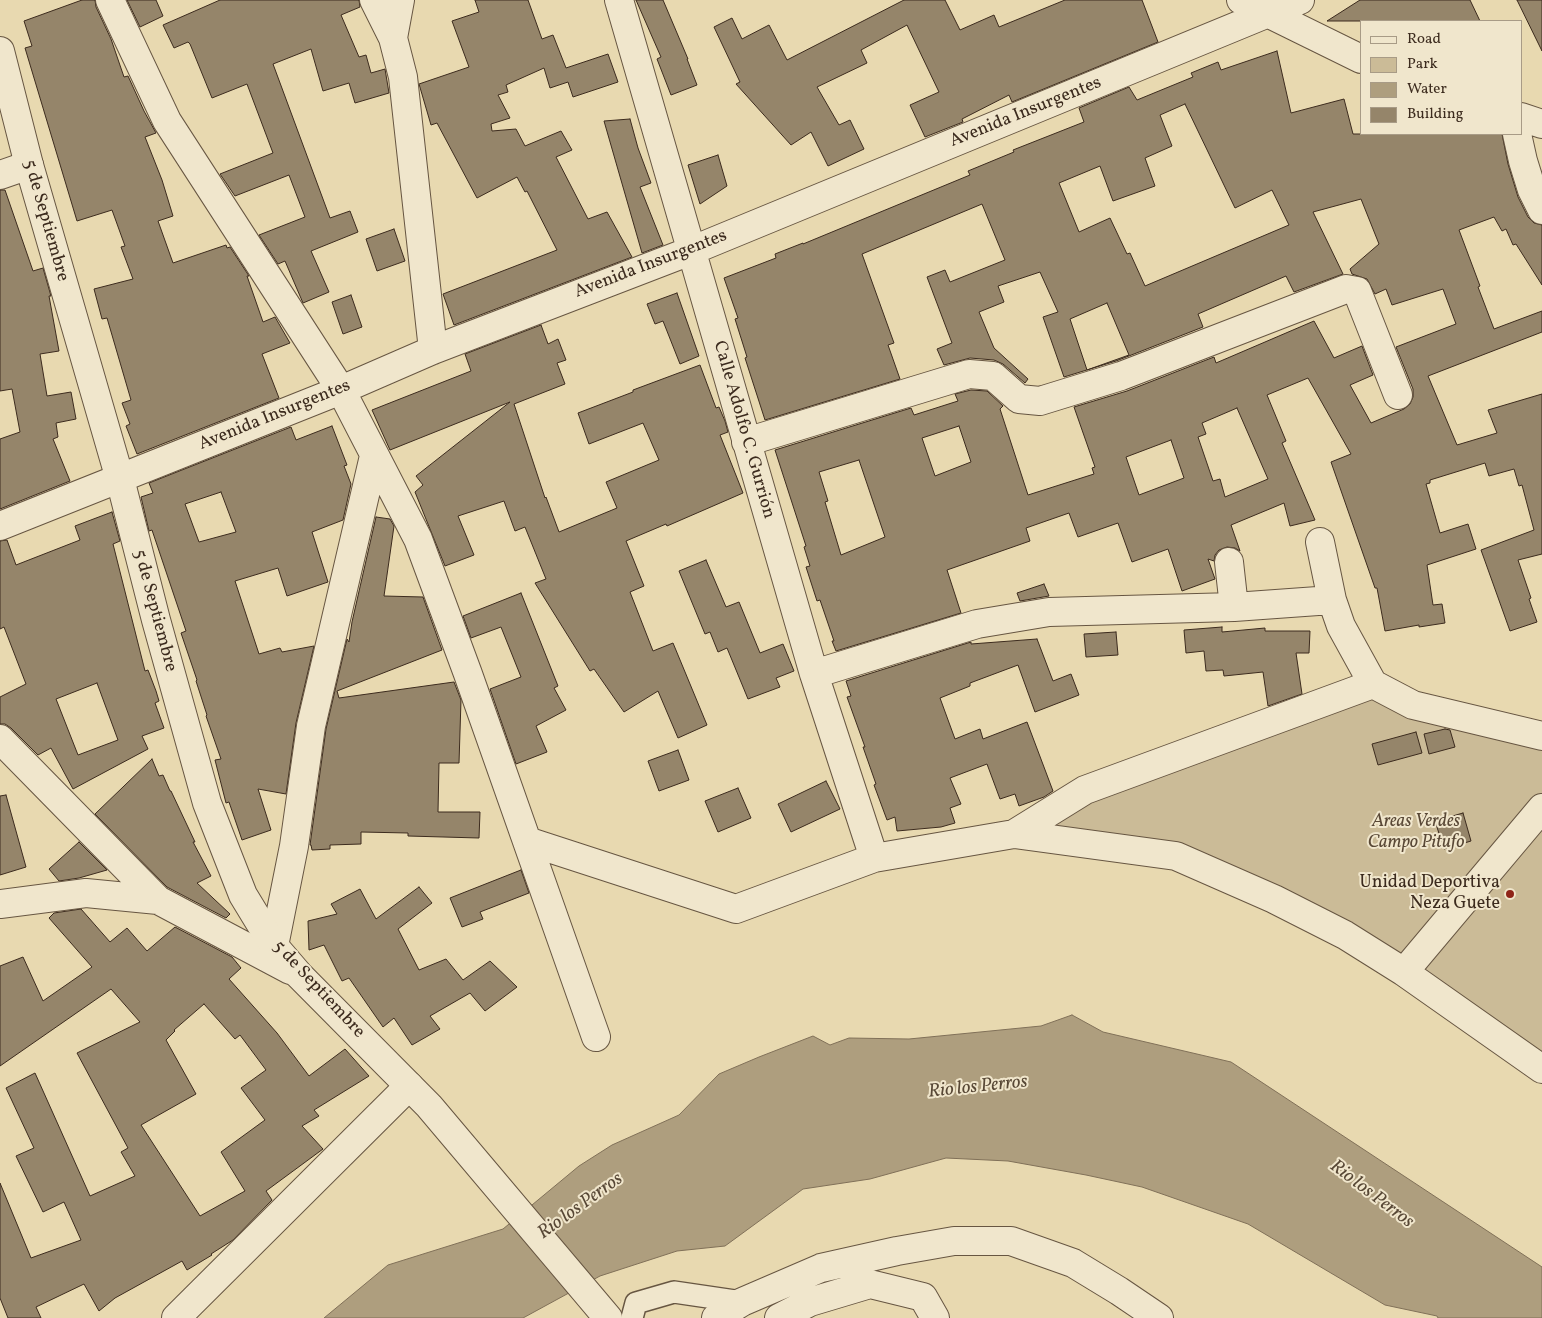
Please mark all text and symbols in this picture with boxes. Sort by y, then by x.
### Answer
legend [1360,20,1522,135]
text: Road [1407,29,1441,50]
text: Park [1407,54,1438,75]
street label: Avenida Insurgentes [947,73,1105,153]
text: Water [1407,79,1447,100]
text: Building [1407,104,1463,125]
street label: 5 de Septiembre [17,158,73,284]
street label: Avenida Insurgentes [572,226,730,304]
street label: Calle Adolfo C. Gurrión [707,339,779,521]
street label: Avenida Insurgentes [196,376,354,456]
street label: 5 de Septiembre [127,548,181,674]
park label: Areas Verdes Campo Pitufo [1368,812,1464,854]
place label: Unidad Deportiva Neza Guete [1360,873,1500,916]
marker: Unidad Deportiva Neza Guete [1504,888,1516,900]
street label: 5 de Septiembre [267,937,369,1043]
water label: Rio los Perros [927,1071,1029,1105]
water label: Rio los Perros [1324,1156,1418,1234]
water label: Rio los Perros [534,1169,628,1245]

